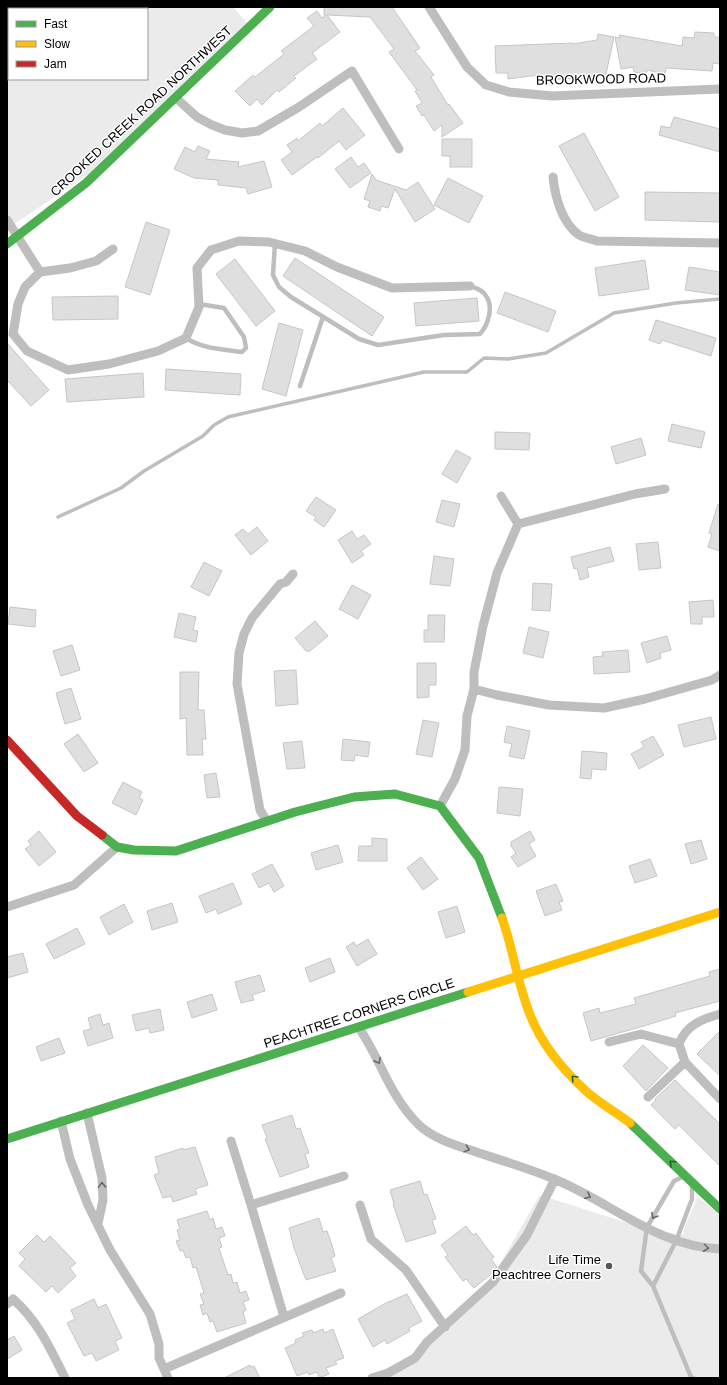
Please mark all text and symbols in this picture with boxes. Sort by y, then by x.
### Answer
legend [8,8,148,80]
text: Fast [44,17,68,31]
street label: CROOKED CREEK ROAD NORTHWEST [47,23,235,199]
text: Slow [44,37,70,51]
text: Jam [44,57,67,71]
street label: BROOKWOOD ROAD [536,70,666,88]
street label: PEACHTREE CORNERS CIRCLE [262,975,456,1051]
one-way arrow [373,1057,381,1065]
one-way arrow [571,1075,579,1083]
one-way arrow [463,1144,470,1153]
one-way arrow [669,1160,677,1167]
one-way arrow [98,1182,106,1188]
one-way arrow [583,1191,591,1199]
one-way arrow [651,1212,658,1219]
one-way arrow [703,1243,709,1252]
place label: Life Time Peachtree Corners [492,1252,601,1282]
marker: Life Time Peachtree Corners [604,1261,614,1271]

